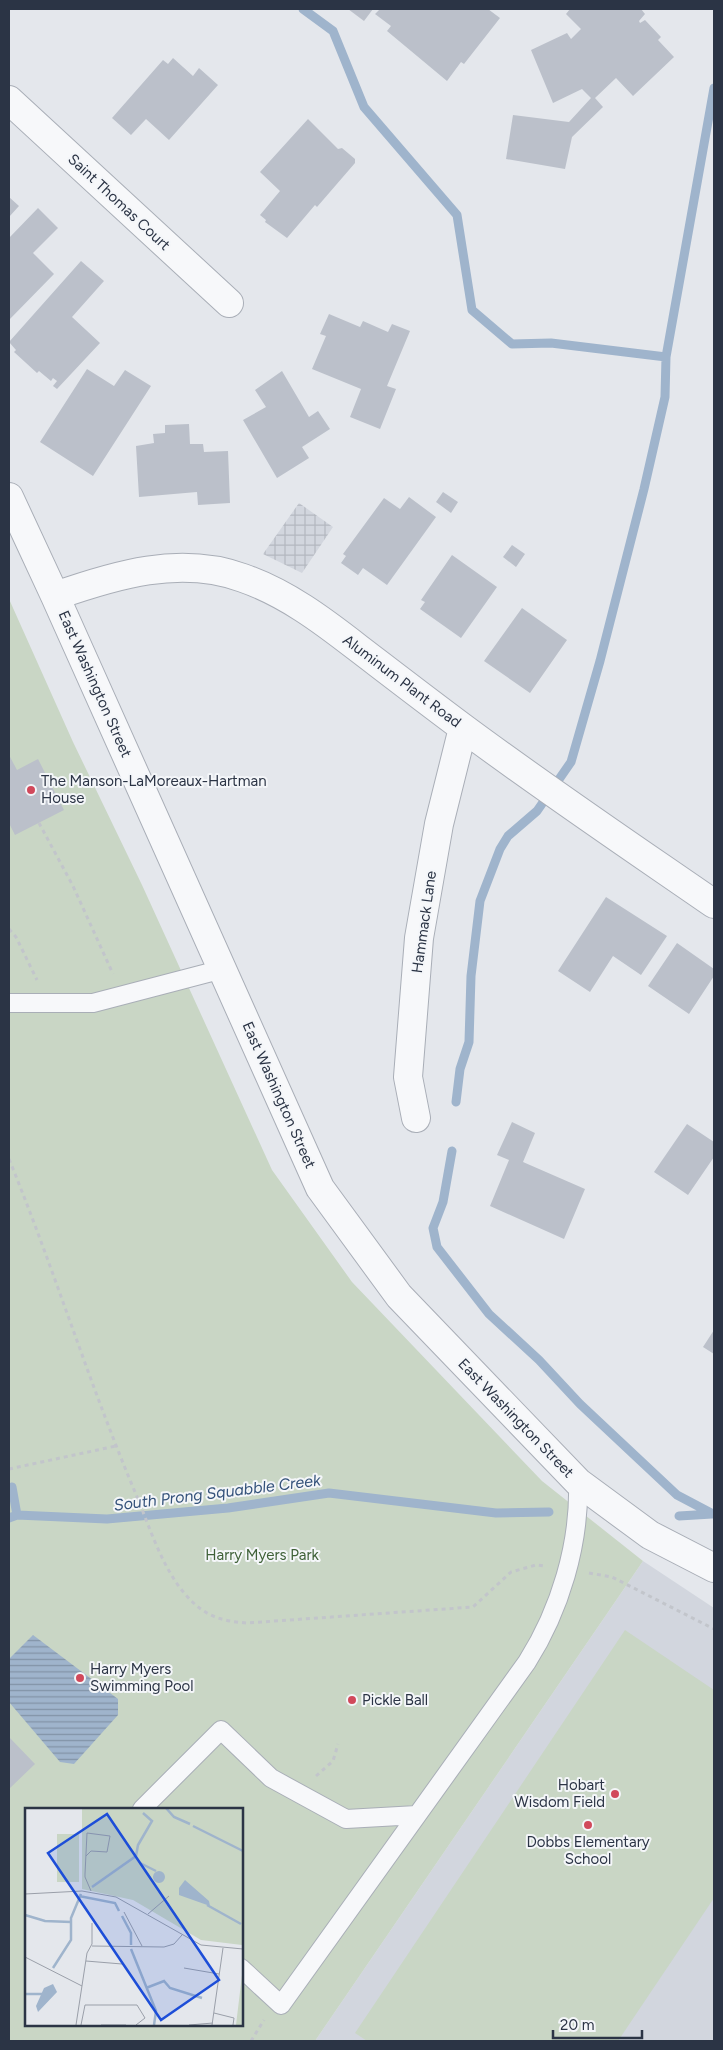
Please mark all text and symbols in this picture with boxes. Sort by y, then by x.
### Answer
street label: Saint Thomas Court [64,150,174,254]
street label: East Washington Street [54,608,136,760]
street label: Aluminum Plant Road [339,631,465,731]
place label: The Manson-LaMoreaux-Hartman House [41,772,267,807]
marker: The Manson-LaMoreaux-Hartman House [25,784,37,796]
street label: Hammack Lane [408,870,440,974]
street label: East Washington Street [238,1019,320,1171]
street label: East Washington Street [454,1355,578,1482]
water label: South Prong Squabble Creek [113,1470,323,1515]
park label: Harry Myers Park [205,1546,319,1564]
place label: Harry Myers Swimming Pool [90,1660,194,1695]
marker: Harry Myers Swimming Pool [74,1672,86,1684]
place label: Pickle Ball [362,1691,428,1709]
marker: Pickle Ball [346,1694,358,1706]
place label: Hobart Wisdom Field [514,1776,605,1811]
marker: Hobart Wisdom Field [609,1788,621,1800]
inset map [25,1808,242,2025]
marker: Dobbs Elementary School [582,1819,594,1831]
place label: Dobbs Elementary School [526,1833,650,1868]
scale bar [553,2008,642,2040]
text: 20 m [560,2016,594,2034]

